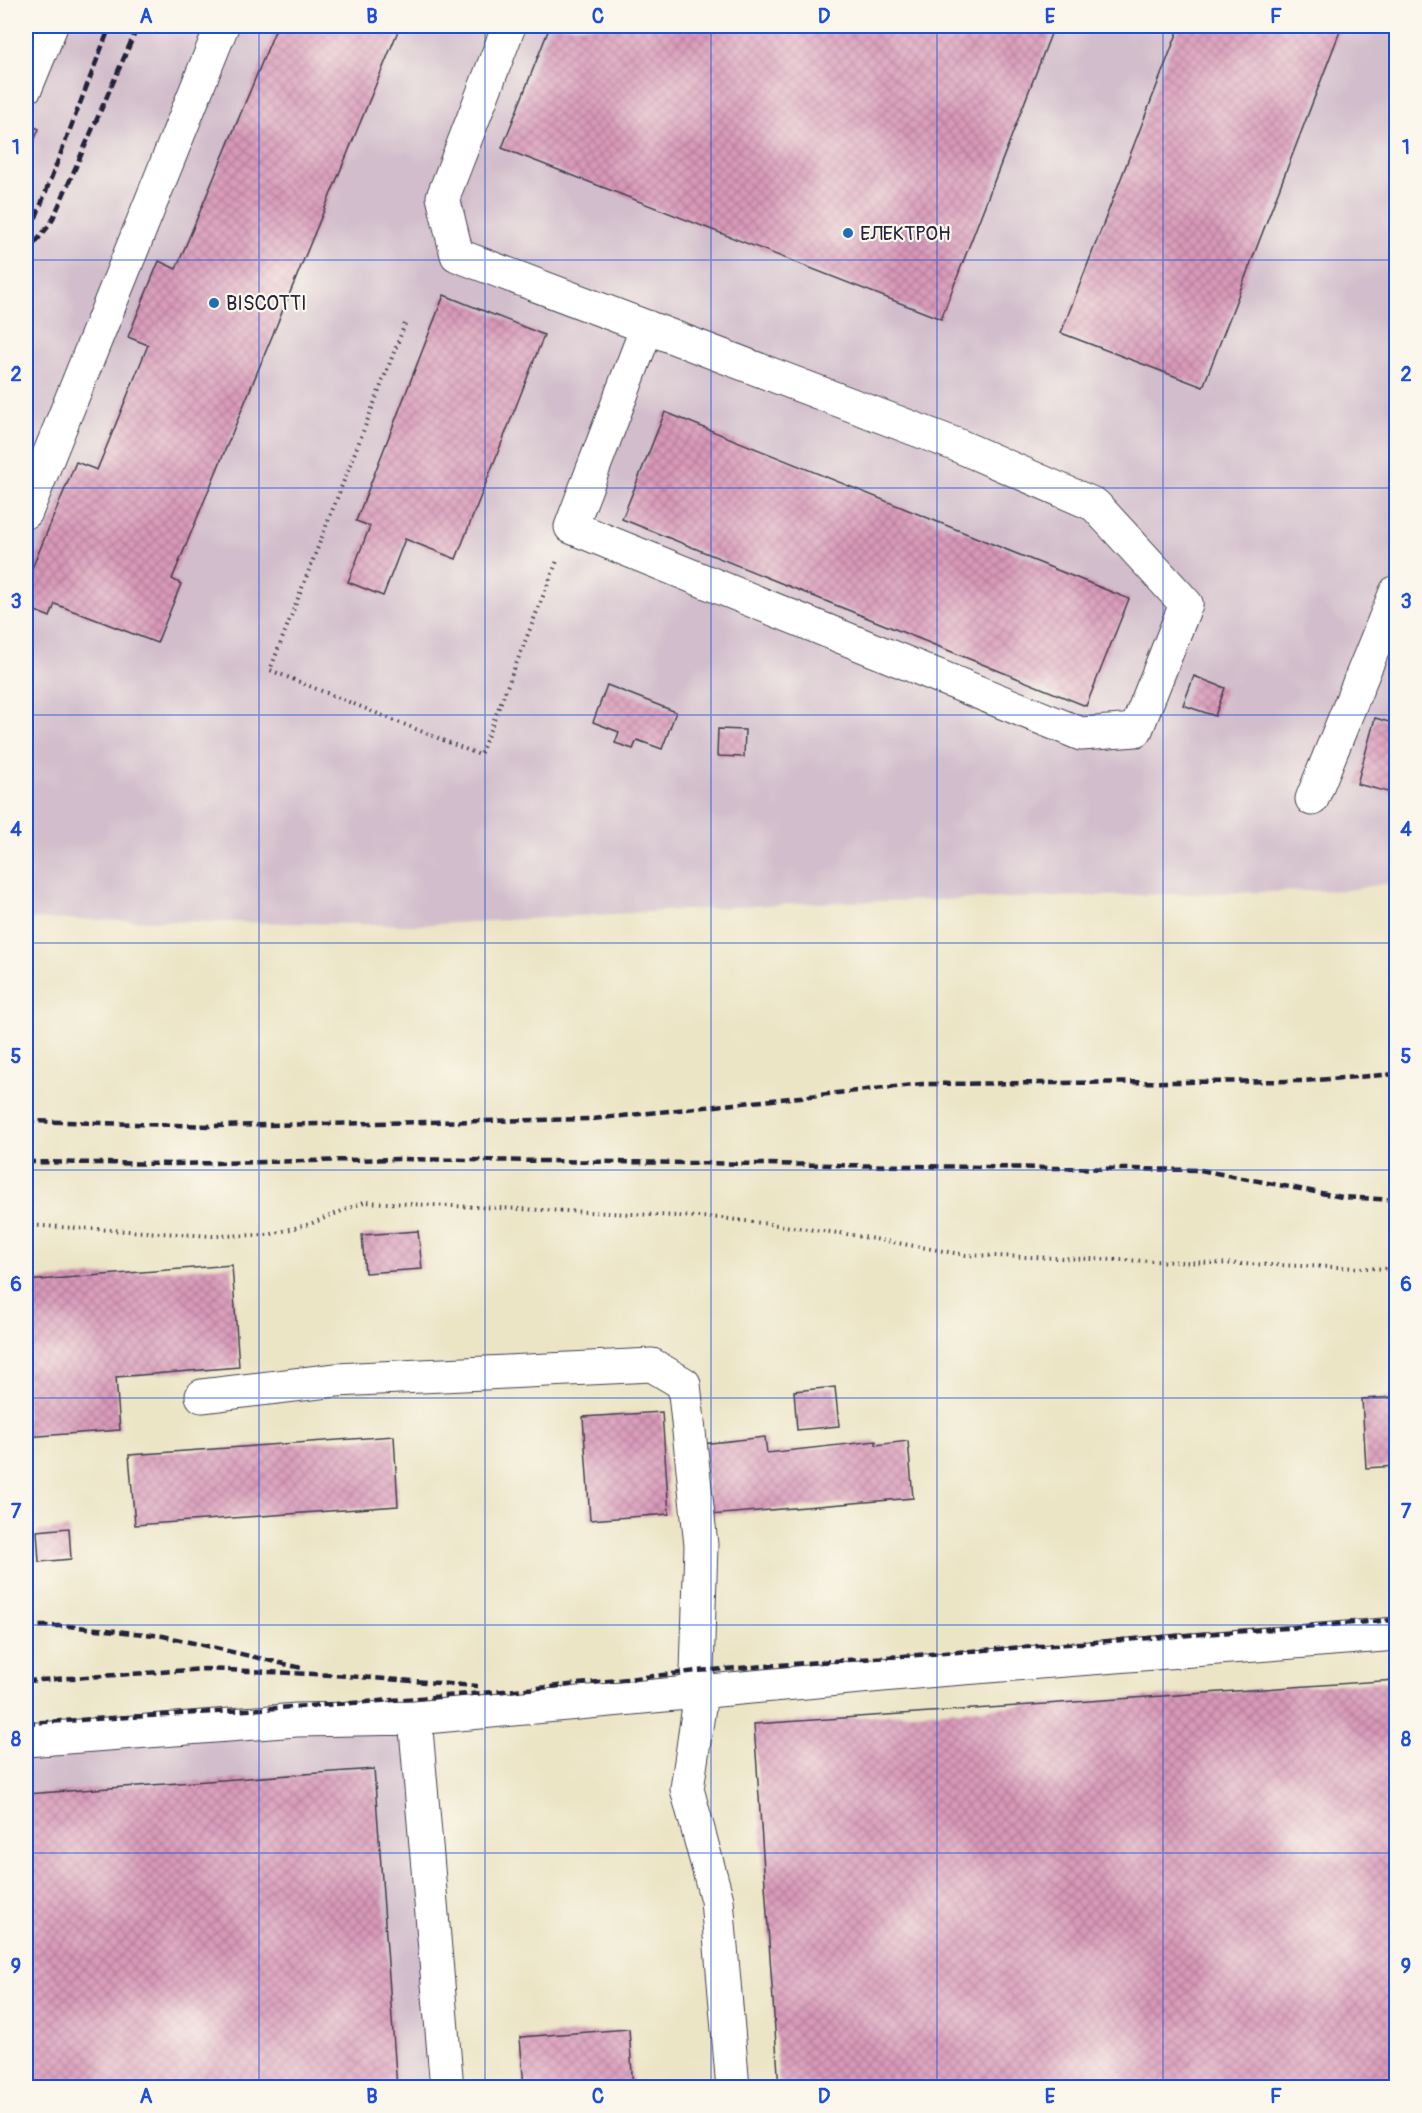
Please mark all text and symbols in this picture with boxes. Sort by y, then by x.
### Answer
text: A [140,4,153,29]
text: B [366,4,378,29]
text: C [592,4,604,29]
text: D [818,4,831,29]
text: E [1045,4,1056,29]
text: F [1270,4,1282,29]
text: 1 [12,135,20,160]
text: 1 [1402,135,1410,160]
place label: ЕЛЕКТРОН [860,221,951,246]
marker: ЕЛЕКТРОН [841,226,855,240]
place label: BISCOTTI [226,291,307,316]
marker: BISCOTTI [207,296,221,310]
text: 2 [10,362,22,387]
text: 2 [1400,362,1412,387]
text: 3 [10,589,22,614]
text: 3 [1400,589,1412,614]
text: 4 [10,817,22,842]
text: 4 [1400,817,1412,842]
text: 5 [11,1044,22,1069]
text: 5 [1401,1044,1412,1069]
text: 6 [10,1272,22,1297]
text: 6 [1400,1272,1412,1297]
text: 7 [11,1499,22,1524]
text: 7 [1401,1499,1412,1524]
text: 8 [11,1727,21,1752]
text: 8 [1401,1727,1411,1752]
text: 9 [11,1954,21,1979]
text: 9 [1401,1954,1411,1979]
text: A [140,2084,153,2109]
text: B [366,2084,378,2109]
text: C [592,2084,604,2109]
text: D [818,2084,831,2109]
text: E [1045,2084,1056,2109]
text: F [1270,2084,1282,2109]

